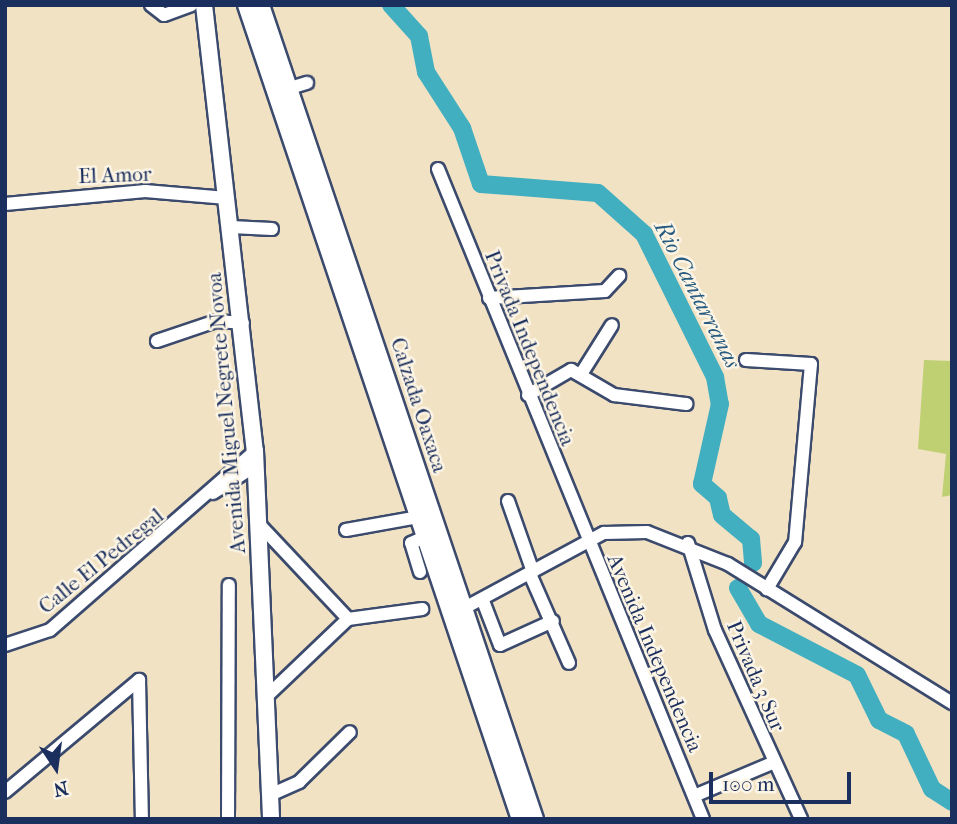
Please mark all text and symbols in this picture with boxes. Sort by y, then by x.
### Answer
street label: El Amor [78,161,152,189]
water label: Rio Cantarranas [648,217,746,373]
street label: Privada Independencia [479,247,581,449]
street label: Avenida Miguel Negrete Novoa [201,271,251,555]
street label: Calzada Oaxaca [385,334,453,476]
street label: Calle El Pedregal [34,503,168,619]
street label: Avenida Independencia [602,550,708,756]
street label: Privada 3 Sur [721,617,791,735]
north arrow [21,733,91,803]
scale bar [712,758,854,802]
text: 100 m [722,772,775,796]
text: N [51,776,70,801]

